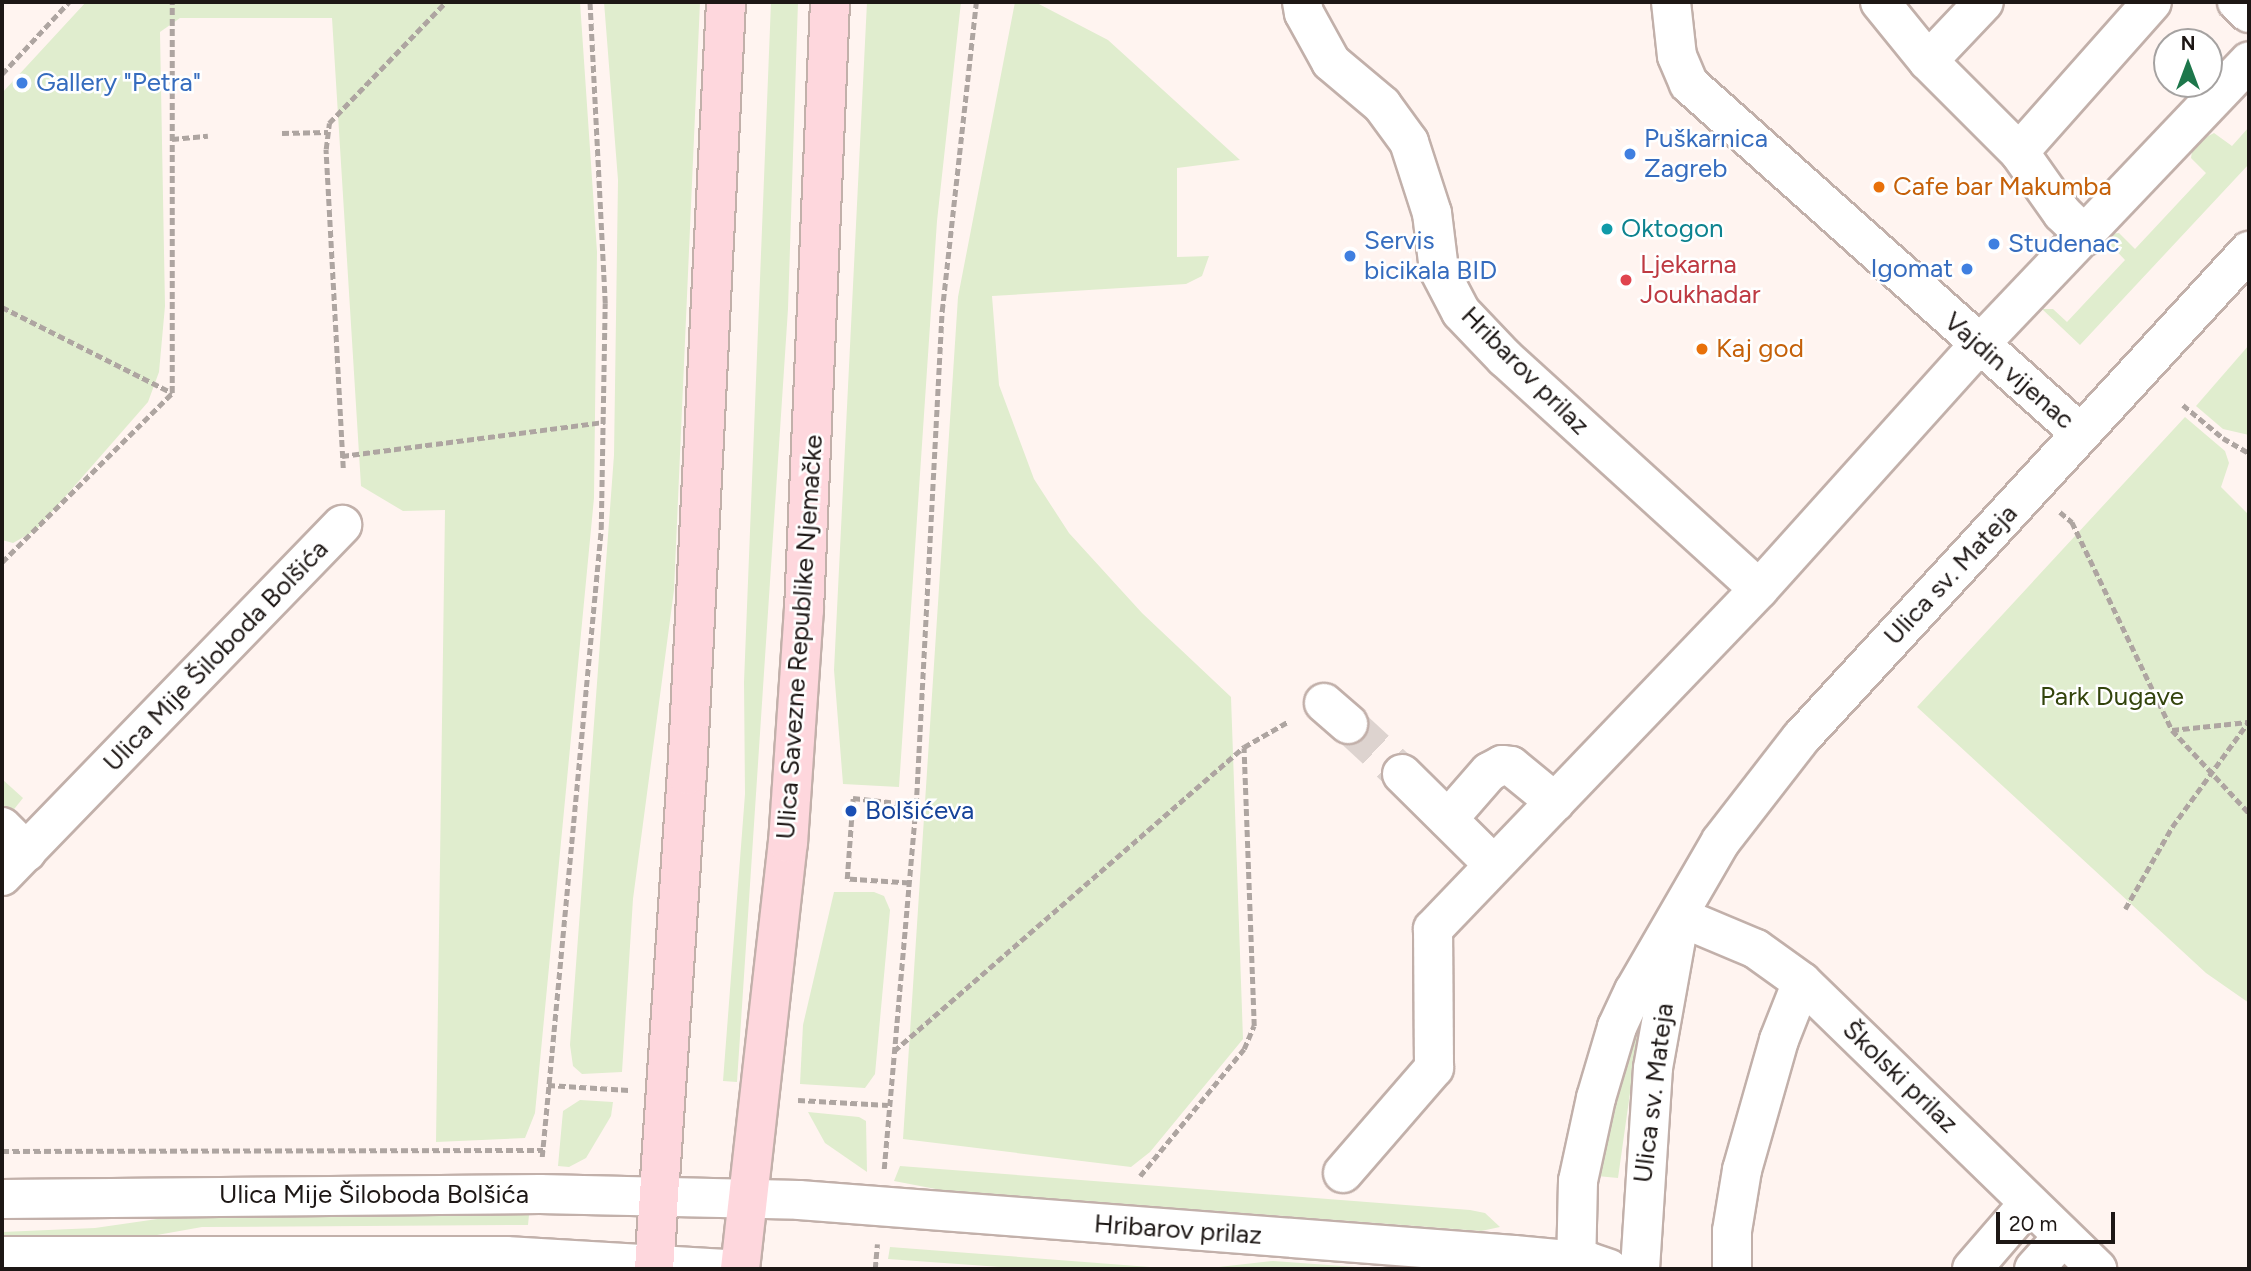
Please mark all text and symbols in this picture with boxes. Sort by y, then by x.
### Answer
north arrow [2153,28,2223,98]
text: N [2181,32,2195,55]
place label: Gallery "Petra" [36,67,201,99]
marker: Gallery "Petra" [14,75,30,91]
place label: Puškarnica Zagreb [1644,123,1768,184]
marker: Puškarnica Zagreb [1622,146,1638,162]
place label: Cafe bar Makumba [1893,171,2112,203]
marker: Cafe bar Makumba [1871,179,1887,195]
place label: Oktogon [1621,213,1723,245]
marker: Oktogon [1599,221,1615,237]
place label: Servis bicikala BID [1364,225,1497,286]
place label: Studenac [2008,228,2120,260]
marker: Studenac [1986,236,2002,252]
marker: Servis bicikala BID [1342,248,1358,264]
place label: Ljekarna Joukhadar [1640,249,1761,310]
place label: Igomat [1870,253,1953,285]
marker: Igomat [1959,261,1975,277]
marker: Ljekarna Joukhadar [1618,272,1634,288]
street label: Hribarov prilaz [1454,300,1596,442]
street label: Vajdin vijenac [1938,306,2080,436]
place label: Kaj god [1716,333,1804,365]
marker: Kaj god [1694,341,1710,357]
street label: Ulica Savezne Republike Njemačke [770,434,830,840]
street label: Ulica sv. Mateja [1878,498,2024,652]
street label: Ulica Mije Šiloboda Bolšića [97,534,335,778]
park label: Park Dugave [2040,681,2184,713]
place label: Bolšićeva [865,795,974,827]
marker: Bolšićeva [843,803,859,819]
street label: Ulica sv. Mateja [1627,1001,1681,1185]
street label: Školski prilaz [1836,1014,1964,1140]
street label: Ulica Mije Šiloboda Bolšića [219,1179,529,1211]
scale bar [1999,1198,2118,1242]
street label: Hribarov prilaz [1093,1209,1263,1251]
text: 20 m [2009,1211,2057,1236]

